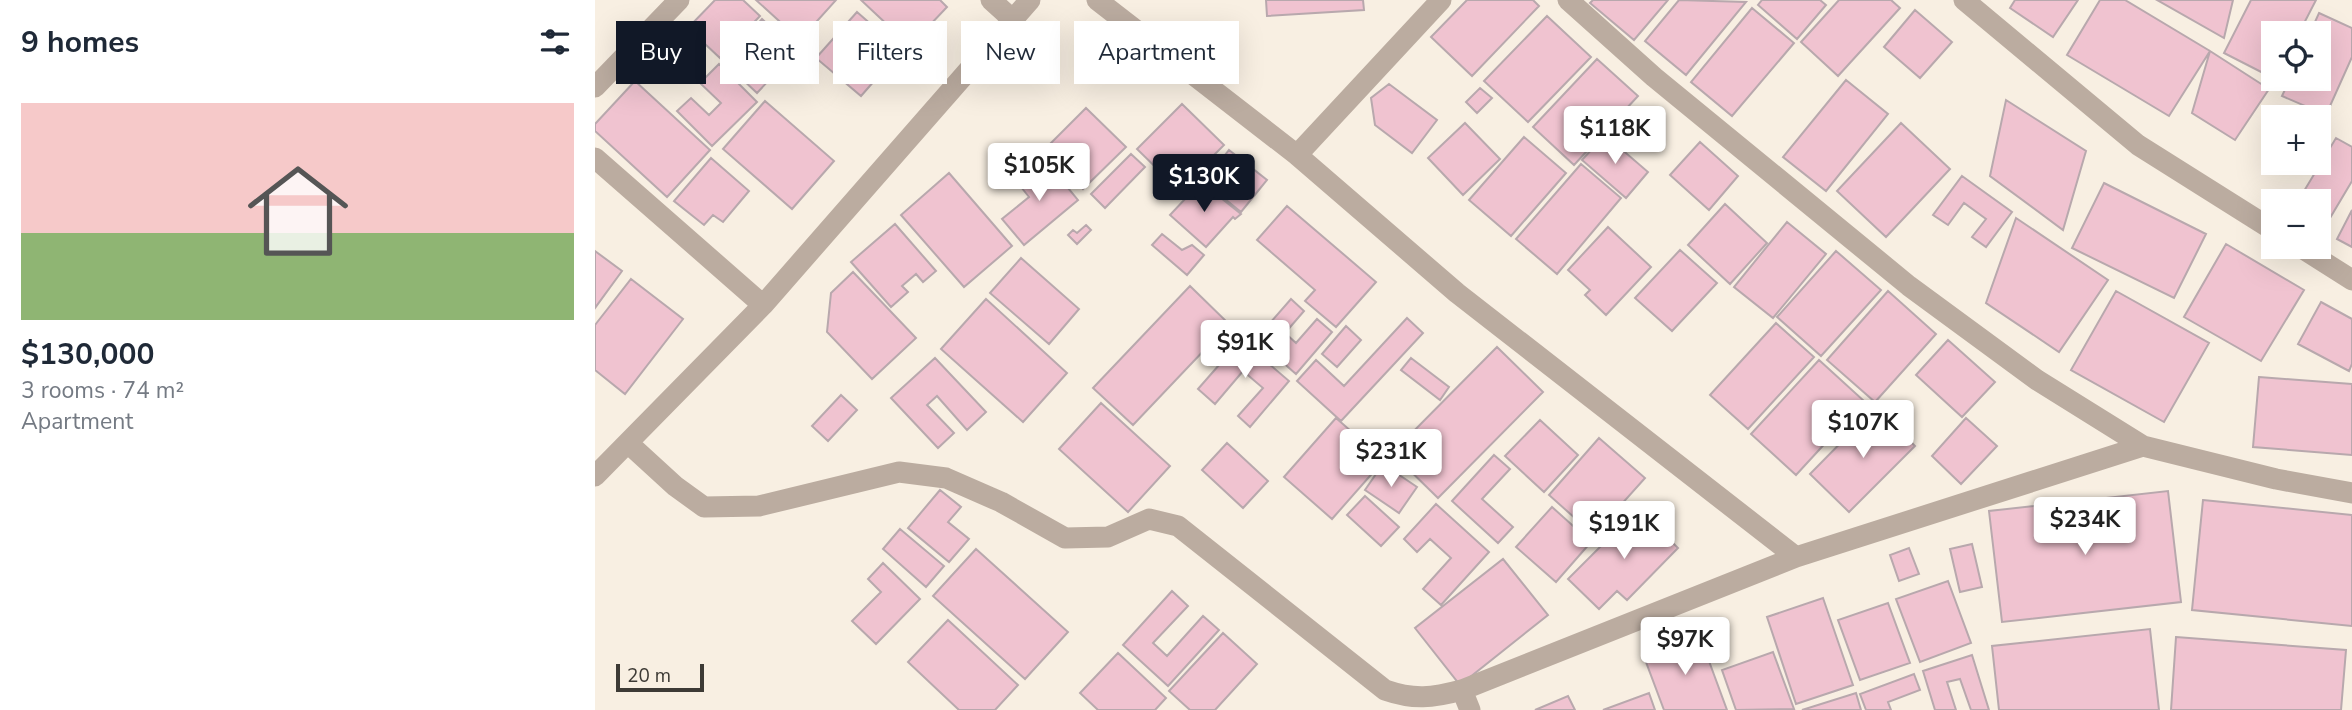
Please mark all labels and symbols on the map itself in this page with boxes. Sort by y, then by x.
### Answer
pin: $118K [1566,106,1664,166]
pin: $105K [990,144,1088,203]
pin: $130K [1155,154,1253,214]
pin: $91K [1204,320,1286,380]
pin: $107K [1814,400,1912,460]
pin: $231K [1342,430,1440,489]
pin: $234K [2036,498,2134,557]
pin: $191K [1575,502,1673,561]
pin: $97K [1644,618,1726,677]
scale bar [616,661,703,693]

